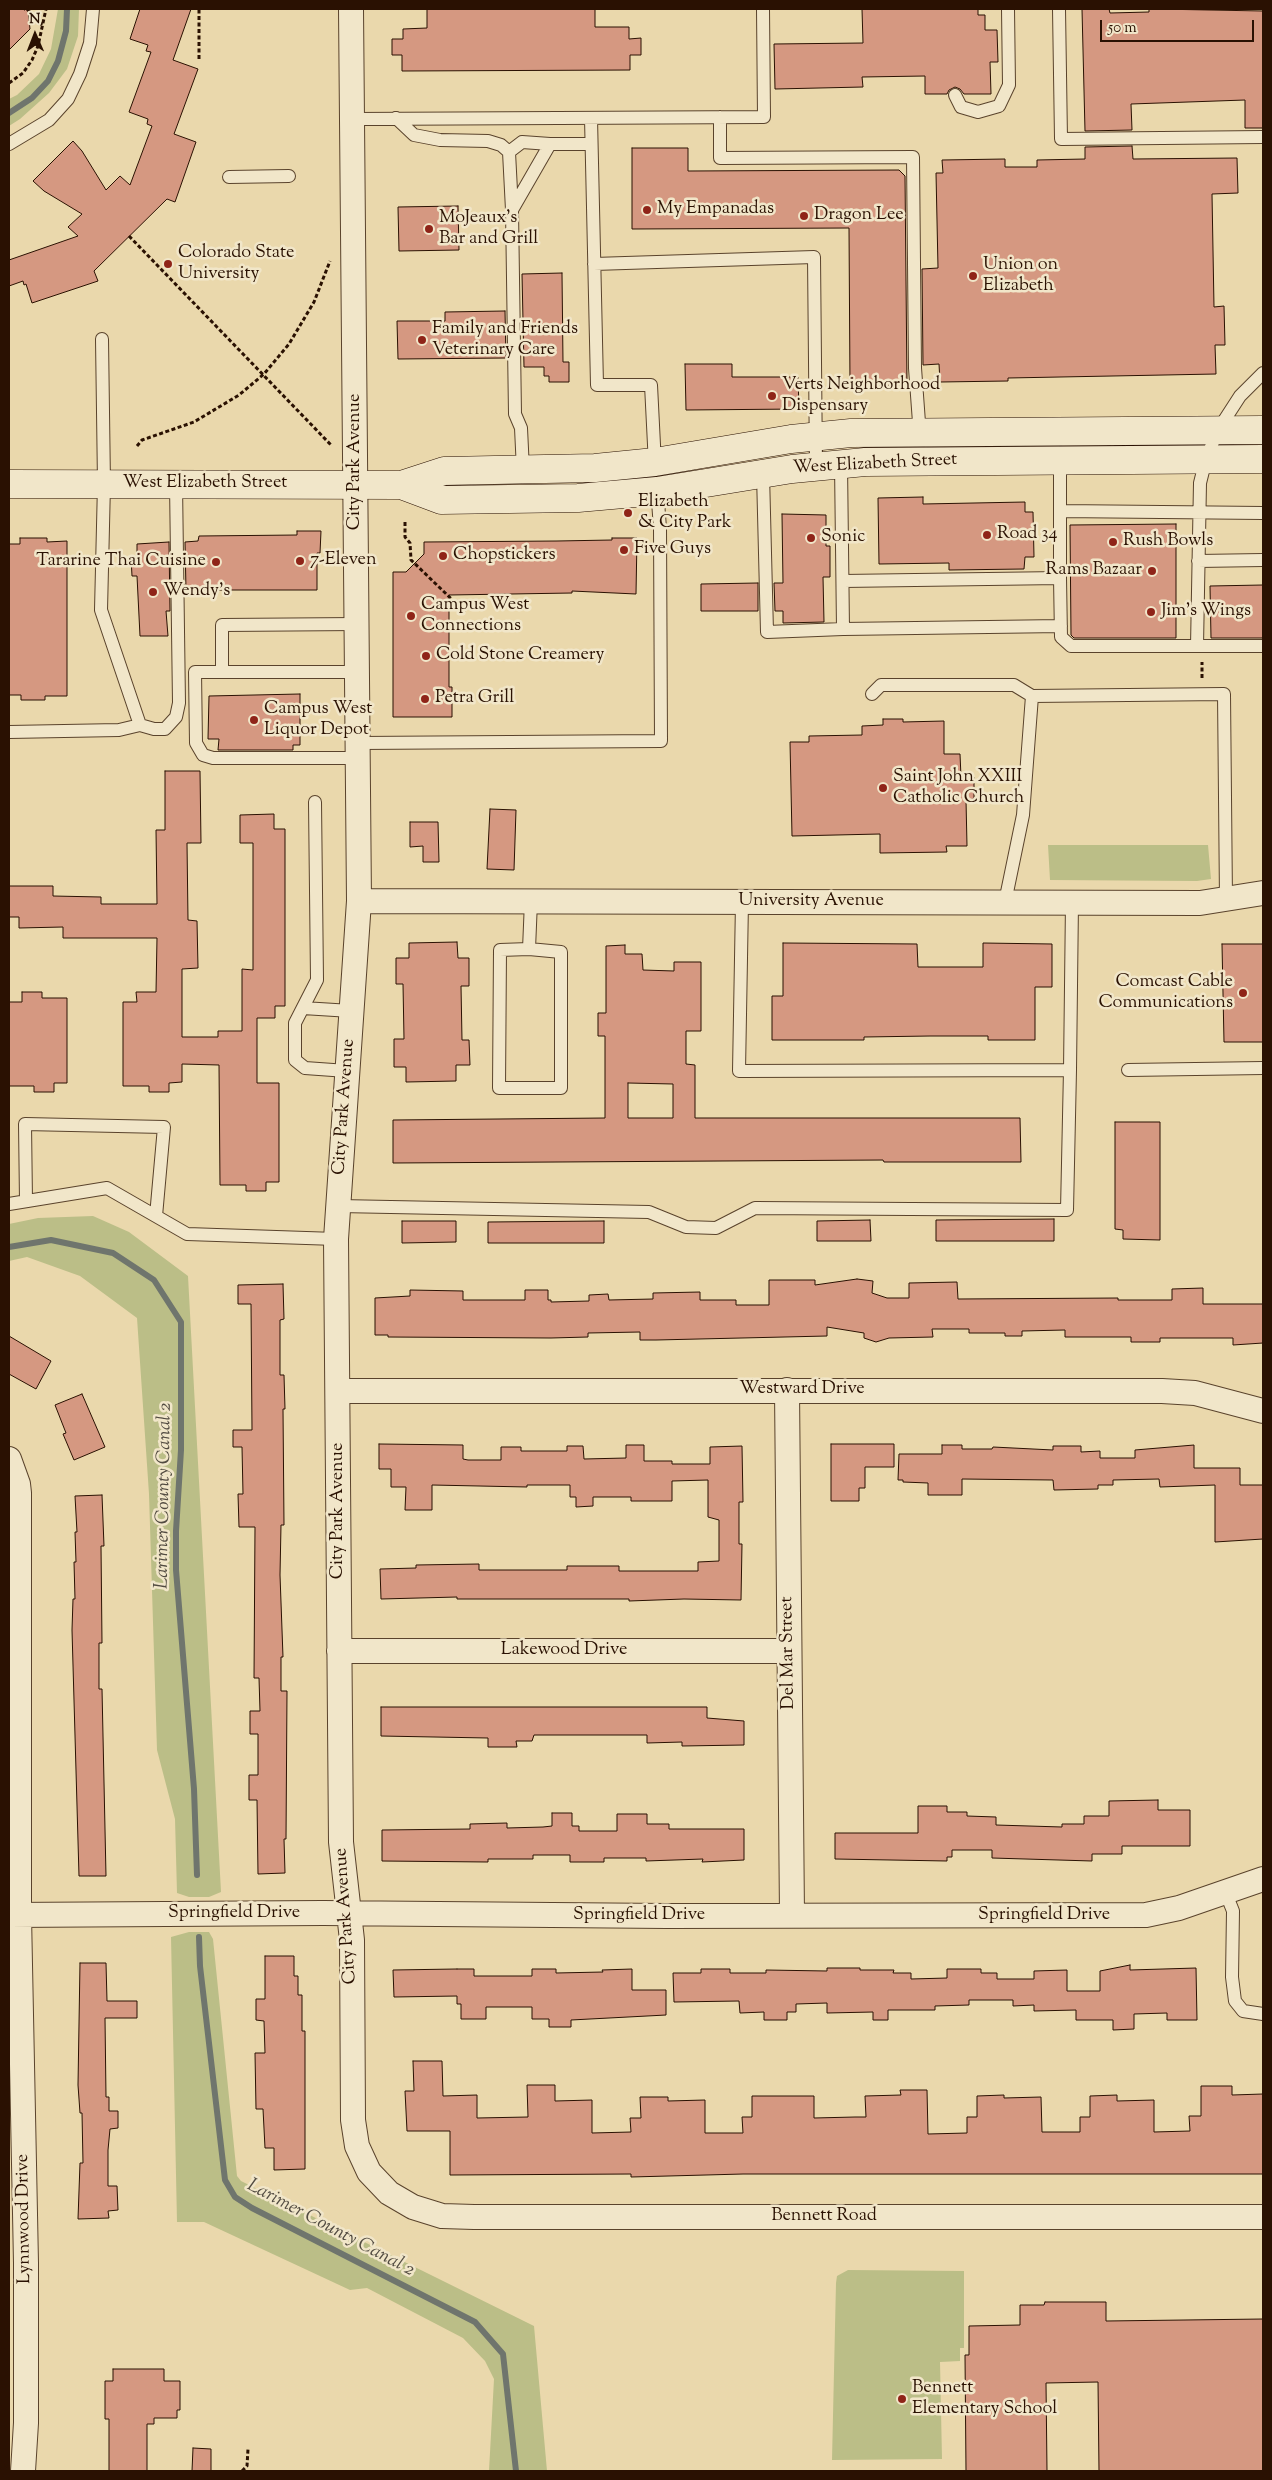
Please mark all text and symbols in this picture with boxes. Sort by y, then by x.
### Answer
north arrow [10,10,60,60]
text: N [29,10,41,30]
scale bar [1102,10,1256,42]
text: 50 m [1108,18,1137,39]
place label: My Empanadas [657,199,774,221]
marker: My Empanadas [641,204,653,216]
place label: Dragon Lee [814,205,904,227]
place label: MoJeaux's Bar and Grill [439,208,538,250]
marker: Dragon Lee [798,210,810,222]
marker: MoJeaux's Bar and Grill [423,223,435,235]
place label: Colorado State University [178,243,294,286]
place label: Union on Elizabeth [983,255,1058,298]
marker: Colorado State University [162,258,174,270]
marker: Union on Elizabeth [967,270,979,282]
place label: Family and Friends Veterinary Care [432,319,578,362]
marker: Family and Friends Veterinary Care [416,334,428,346]
place label: Verts Neighborhood Dispensary [782,375,940,418]
marker: Verts Neighborhood Dispensary [766,390,778,402]
street label: City Park Avenue [345,394,367,530]
street label: West Elizabeth Street [792,450,958,480]
street label: West Elizabeth Street [123,473,287,495]
place label: Elizabeth & City Park [638,492,732,534]
marker: Elizabeth & City Park [622,507,634,519]
place label: Road 34 [997,524,1058,546]
place label: Sonic [821,527,865,549]
marker: Road 34 [981,529,993,541]
place label: Rush Bowls [1123,531,1213,553]
marker: Sonic [805,532,817,544]
marker: Rush Bowls [1107,536,1119,548]
place label: Five Guys [634,539,711,561]
marker: Five Guys [618,544,630,556]
place label: Chopstickers [453,545,556,567]
place label: 7-Eleven [310,550,377,572]
marker: Chopstickers [437,550,449,562]
place label: Tararine Thai Cuisine [36,551,206,573]
marker: 7-Eleven [294,555,306,567]
marker: Tararine Thai Cuisine [210,556,222,568]
place label: Rams Bazaar [1045,560,1142,582]
marker: Rams Bazaar [1146,565,1158,577]
place label: Wendy's [163,581,230,603]
marker: Wendy's [147,586,159,598]
place label: Campus West Connections [421,595,529,638]
place label: Jim's Wings [1161,601,1251,623]
marker: Jim's Wings [1145,606,1157,618]
marker: Campus West Connections [405,610,417,622]
place label: Cold Stone Creamery [436,645,605,667]
marker: Cold Stone Creamery [420,650,432,662]
place label: Petra Grill [435,688,514,710]
marker: Petra Grill [419,693,431,705]
place label: Campus West Liquor Depot [264,699,372,742]
marker: Campus West Liquor Depot [248,714,260,726]
place label: Saint John XXIII Catholic Church [893,767,1024,810]
marker: Saint John XXIII Catholic Church [877,782,889,794]
street label: University Avenue [738,891,884,913]
place label: Comcast Cable Communications [1099,972,1233,1014]
marker: Comcast Cable Communications [1237,987,1249,999]
street label: City Park Avenue [329,1038,361,1176]
street label: Westward Drive [739,1379,865,1401]
water label: Larimer County Canal 2 [152,1403,178,1589]
street label: City Park Avenue [328,1443,350,1579]
street label: Del Mar Street [777,1596,801,1710]
street label: Lakewood Drive [501,1640,627,1662]
street label: City Park Avenue [331,1847,363,1985]
street label: Springfield Drive [168,1903,300,1925]
street label: Springfield Drive [573,1905,705,1927]
street label: Springfield Drive [978,1905,1110,1927]
street label: Lynnwood Drive [13,2154,37,2284]
water label: Larimer County Canal 2 [242,2175,418,2283]
street label: Bennett Road [771,2206,877,2228]
place label: Bennett Elementary School [912,2378,1057,2420]
marker: Bennett Elementary School [896,2393,908,2405]

